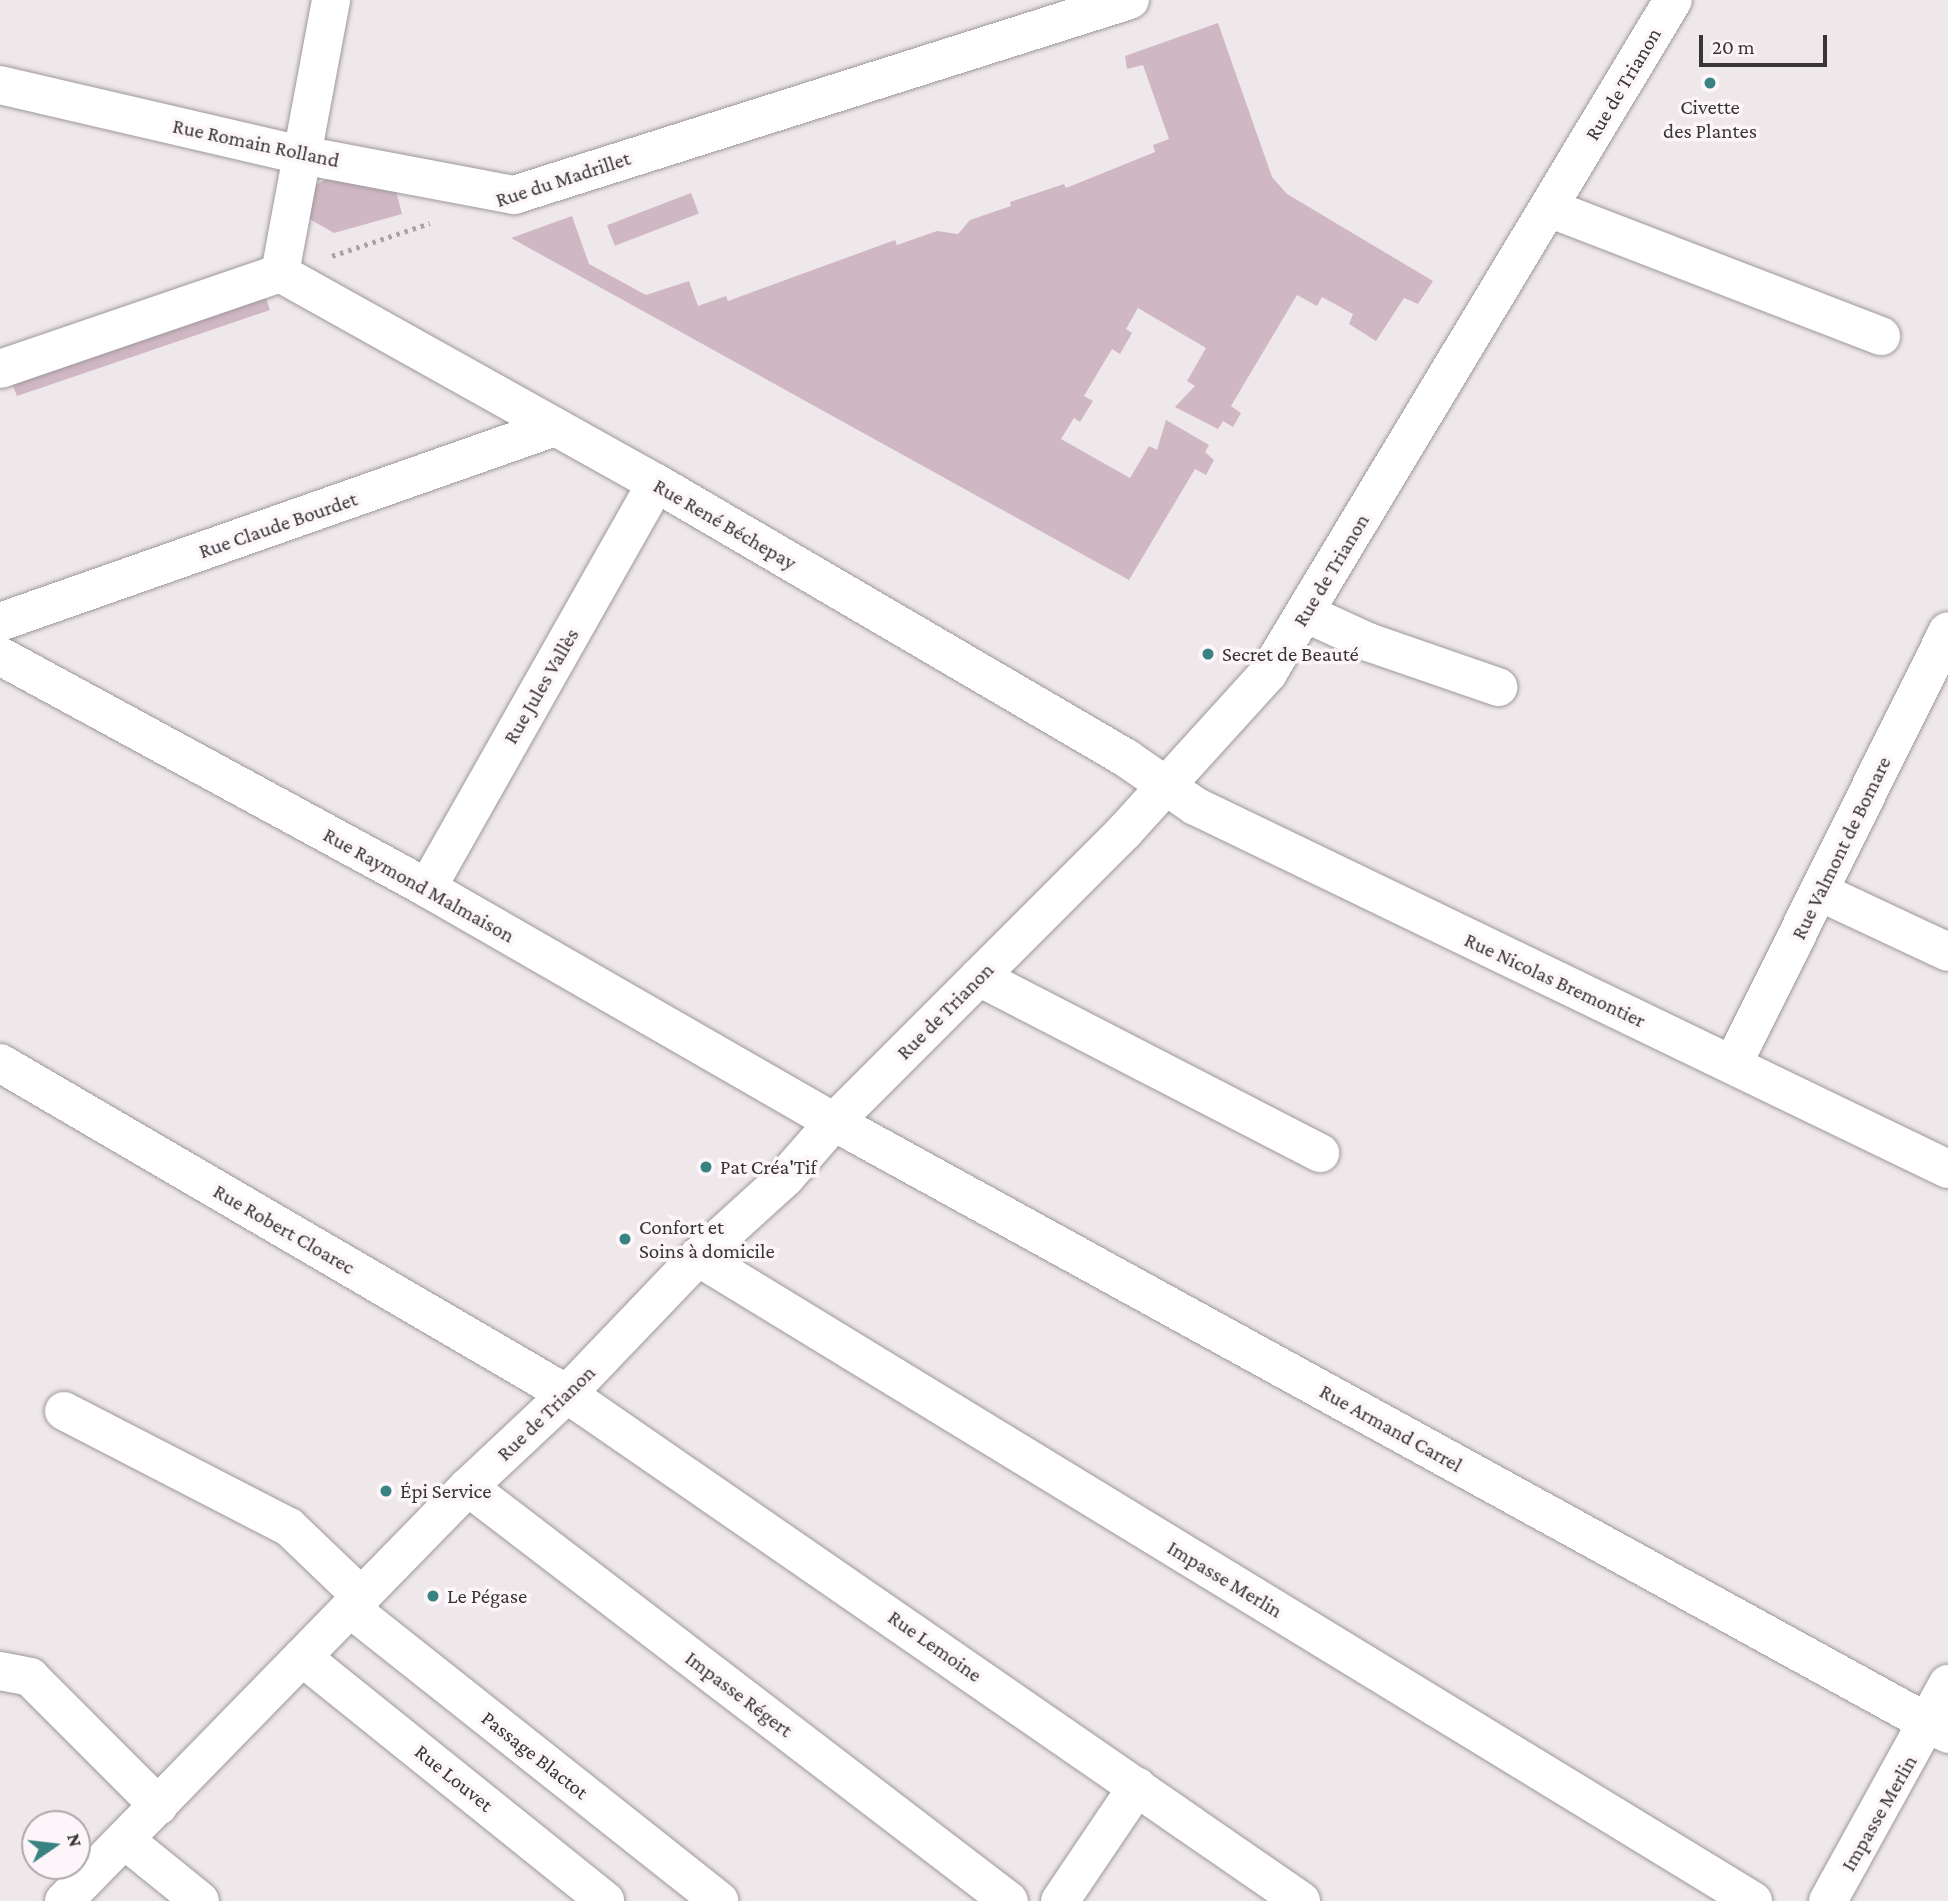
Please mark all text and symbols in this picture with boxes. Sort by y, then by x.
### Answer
scale bar [1703,21,1831,65]
street label: Rue de Trianon [1579,23,1667,145]
text: 20 m [1712,35,1755,59]
marker: Civette des Plantes [1702,75,1718,91]
place label: Civette des Plantes [1663,94,1757,144]
street label: Rue Romain Rolland [170,113,342,173]
street label: Rue du Madrillet [492,145,634,213]
street label: Rue René Béchepay [649,473,801,575]
street label: Rue Claude Bourdet [195,486,361,564]
street label: Rue de Trianon [1287,509,1375,631]
street label: Rue Jules Vallès [498,624,584,748]
place label: Secret de Beauté [1222,641,1359,667]
marker: Secret de Beauté [1200,646,1216,662]
street label: Rue Valmont de Bomare [1786,752,1896,944]
street label: Rue Raymond Malmaison [319,822,519,948]
street label: Rue Nicolas Bremontier [1460,927,1650,1033]
street label: Rue de Trianon [891,957,999,1065]
place label: Pat Créa'Tif [720,1154,817,1180]
marker: Pat Créa'Tif [698,1159,714,1175]
street label: Rue Robert Cloarec [209,1178,359,1280]
place label: Confort et Soins à domicile [639,1214,775,1264]
marker: Confort et Soins à domicile [617,1231,633,1247]
street label: Rue de Trianon [492,1360,600,1466]
street label: Rue Armand Carrel [1315,1378,1467,1478]
place label: Épi Service [400,1478,491,1504]
marker: Épi Service [378,1483,394,1499]
street label: Impasse Merlin [1163,1535,1287,1623]
place label: Le Pégase [447,1583,527,1609]
marker: Le Pégase [425,1588,441,1604]
street label: Rue Lemoine [883,1605,987,1687]
street label: Impasse Régert [680,1645,798,1743]
street label: Passage Blactot [476,1705,594,1805]
street label: Rue Louvet [410,1739,498,1817]
street label: Impasse Merlin [1836,1750,1922,1876]
north arrow [21,1810,91,1880]
text: N [63,1831,87,1849]

